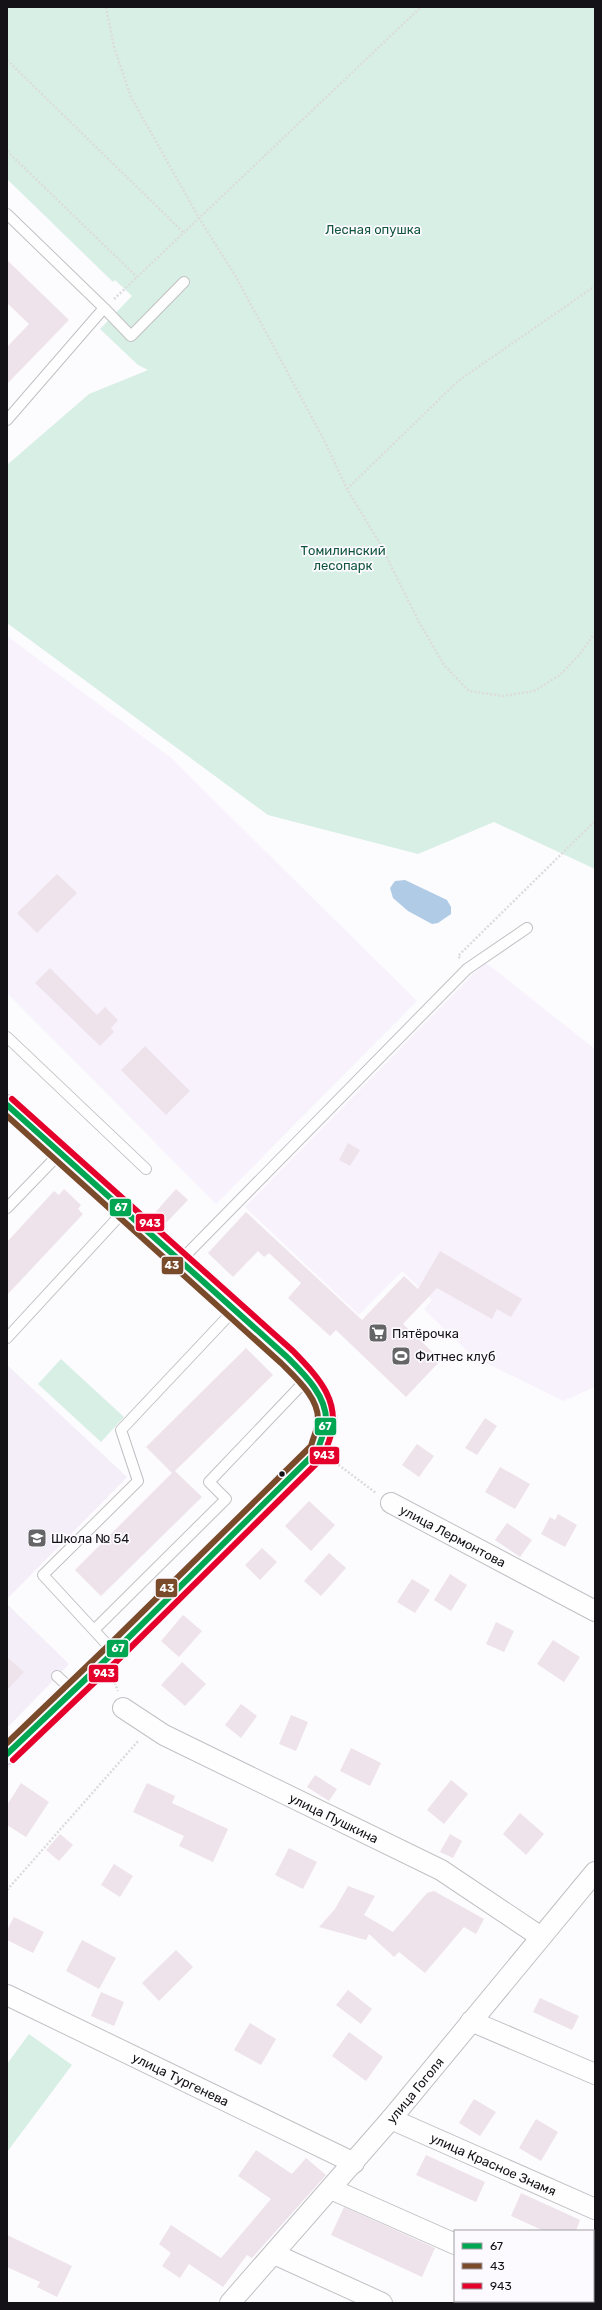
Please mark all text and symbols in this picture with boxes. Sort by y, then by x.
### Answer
park label: Лесная опушка [325,222,421,237]
park label: Томилинский лесопарк [300,543,386,573]
line badge: 67 [109,1198,132,1217]
text: 67 [114,1201,128,1214]
line badge: 943 [135,1213,165,1232]
text: 943 [139,1217,161,1230]
line badge: 43 [161,1256,184,1275]
text: 43 [165,1259,179,1272]
supermarket icon: Пятёрочка [367,1322,389,1344]
place label: Пятёрочка [392,1326,459,1341]
sports icon: Фитнес клуб [390,1345,412,1367]
place label: Фитнес клуб [415,1349,495,1364]
line badge: 67 [314,1417,337,1436]
text: 67 [318,1420,332,1433]
line badge: 943 [309,1446,340,1465]
text: 943 [313,1449,335,1462]
unlabelled marker [277,1469,287,1479]
street label: улица Лермонтова [397,1502,508,1570]
school or university icon: Школа № 54 [26,1527,48,1549]
place label: Школа № 54 [51,1531,129,1546]
line badge: 43 [155,1578,178,1598]
text: 43 [160,1582,174,1595]
line badge: 67 [106,1639,129,1658]
text: 67 [111,1642,125,1655]
line badge: 943 [88,1664,119,1683]
text: 943 [93,1667,115,1680]
street label: улица Пушкина [287,1790,381,1846]
street label: улица Тургенева [130,2050,231,2109]
street label: улица Гоголя [384,2055,447,2126]
street label: улица Красное Знамя [428,2130,559,2199]
legend [454,2230,594,2302]
text: 67 [490,2239,503,2253]
text: 43 [490,2259,505,2273]
text: 943 [490,2279,512,2293]

